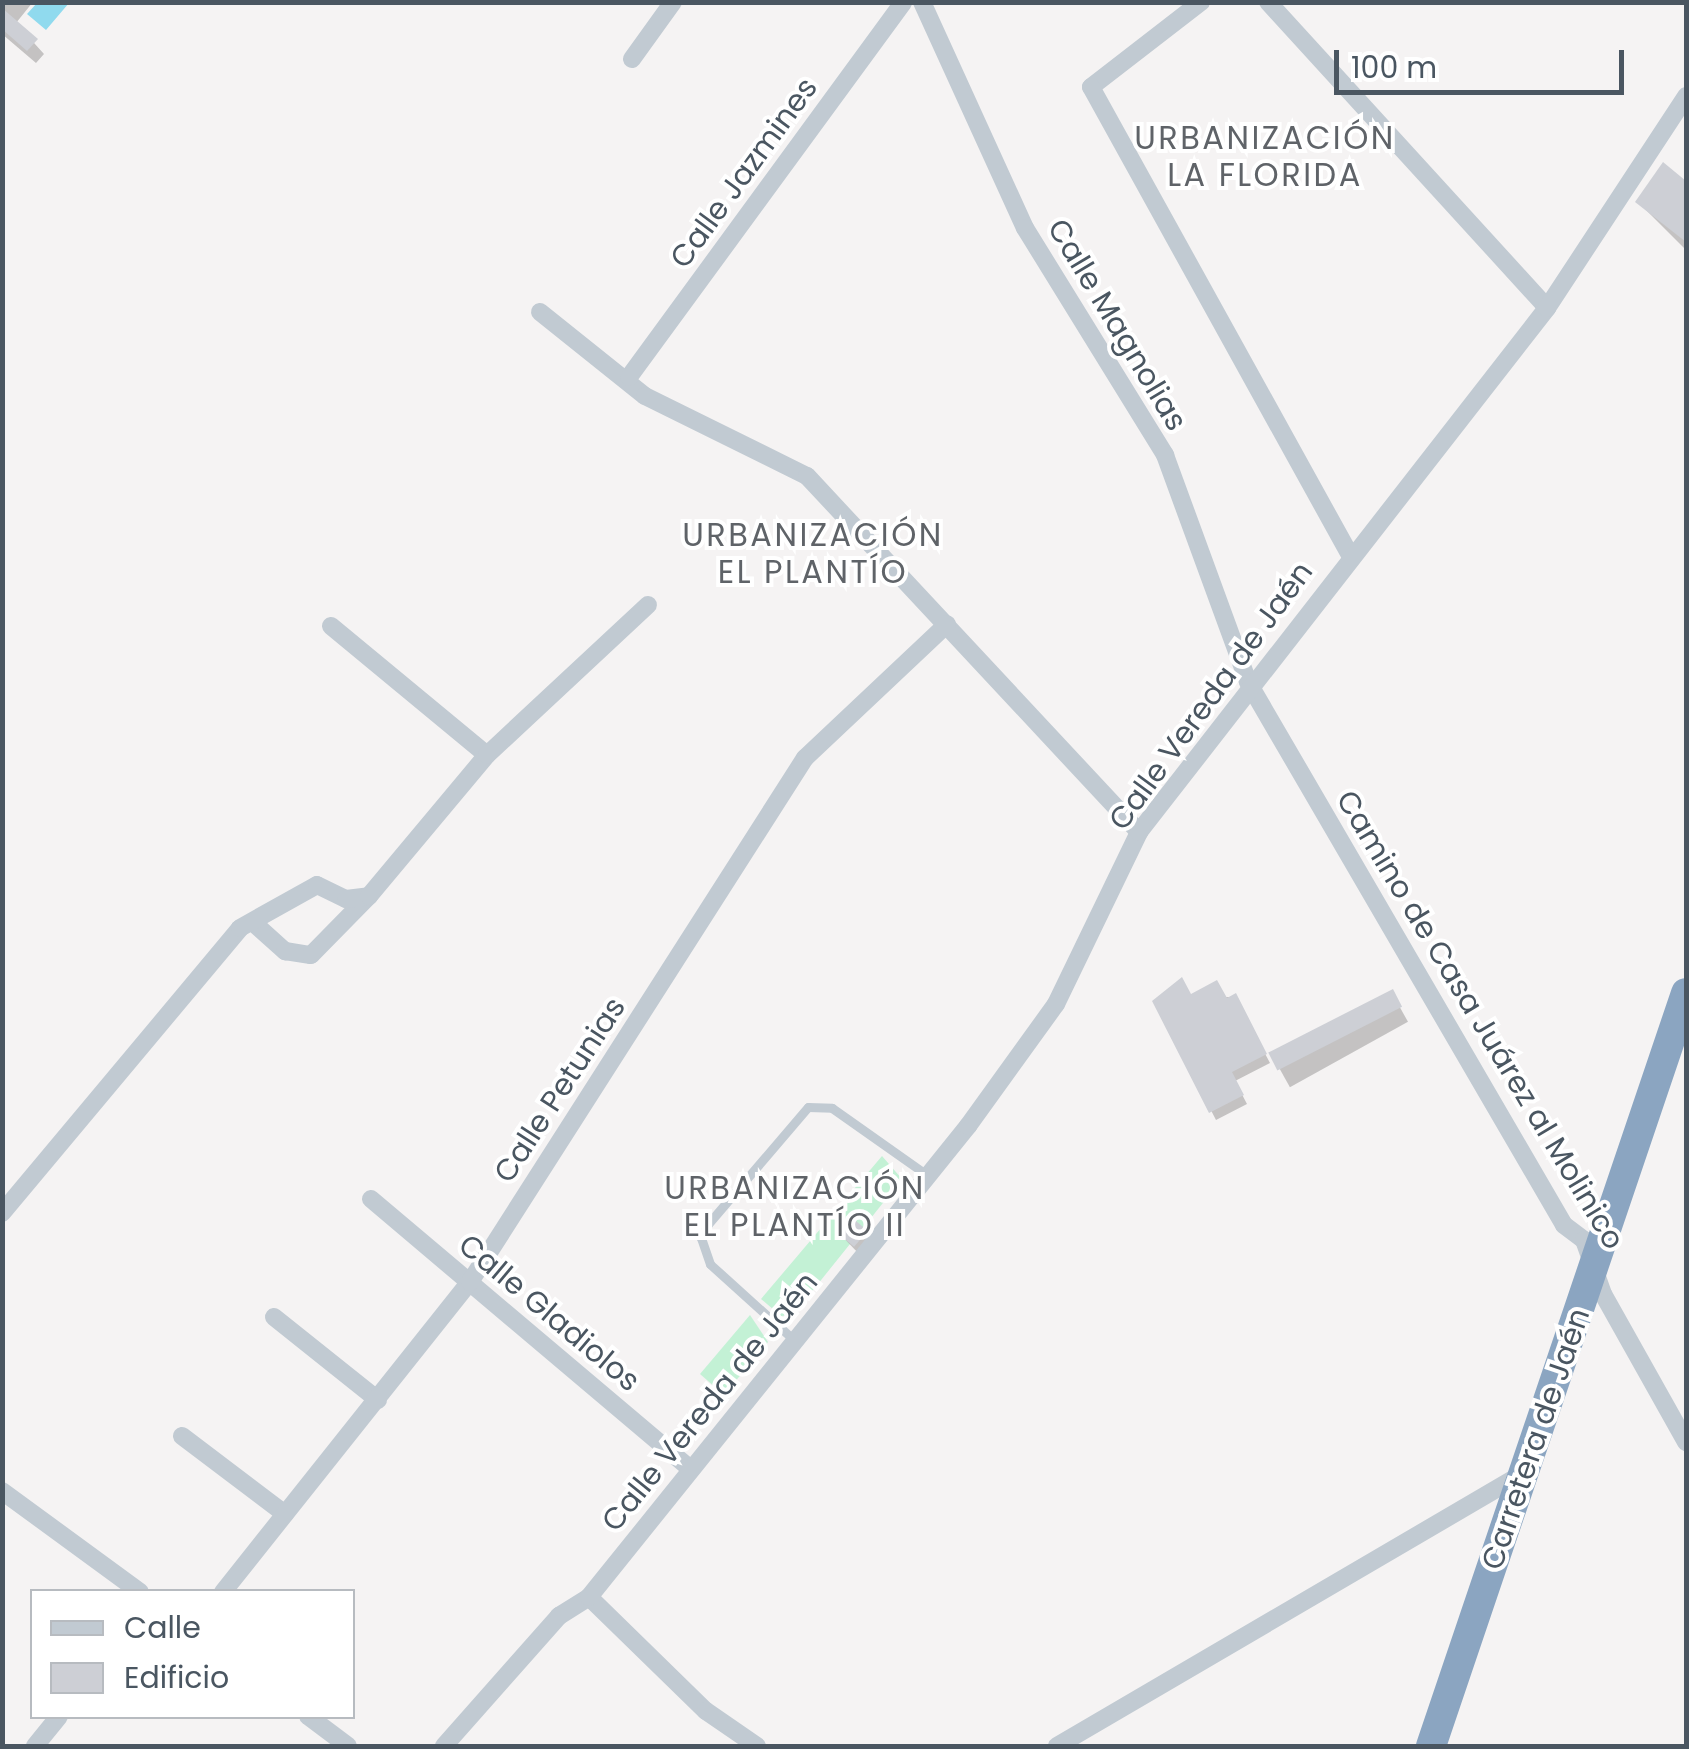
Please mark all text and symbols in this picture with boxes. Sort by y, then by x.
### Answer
scale bar [1339,30,1629,92]
text: 100 m [1351,46,1437,89]
street label: Calle Jazmines [663,71,825,275]
district label: URBANIZACIÓN LA FLORIDA [1134,120,1396,195]
street label: Calle Magnolias [1040,213,1194,437]
district label: URBANIZACIÓN EL PLANTÍO [682,517,944,592]
street label: Calle Vereda de Jaén [1102,555,1320,837]
street label: Camino de Casa Juárez al Molinico [1328,784,1632,1256]
street label: Calle Petunias [487,991,633,1189]
district label: URBANIZACIÓN EL PLANTÍO II [664,1170,926,1245]
street label: Calle Gladiolos [451,1227,647,1399]
street label: Calle Vereda de Jaén [594,1265,826,1539]
street label: Carretera de Jaén [1474,1303,1598,1575]
legend [30,1589,355,1719]
text: Calle [124,1606,201,1649]
text: Edificio [124,1656,229,1699]

